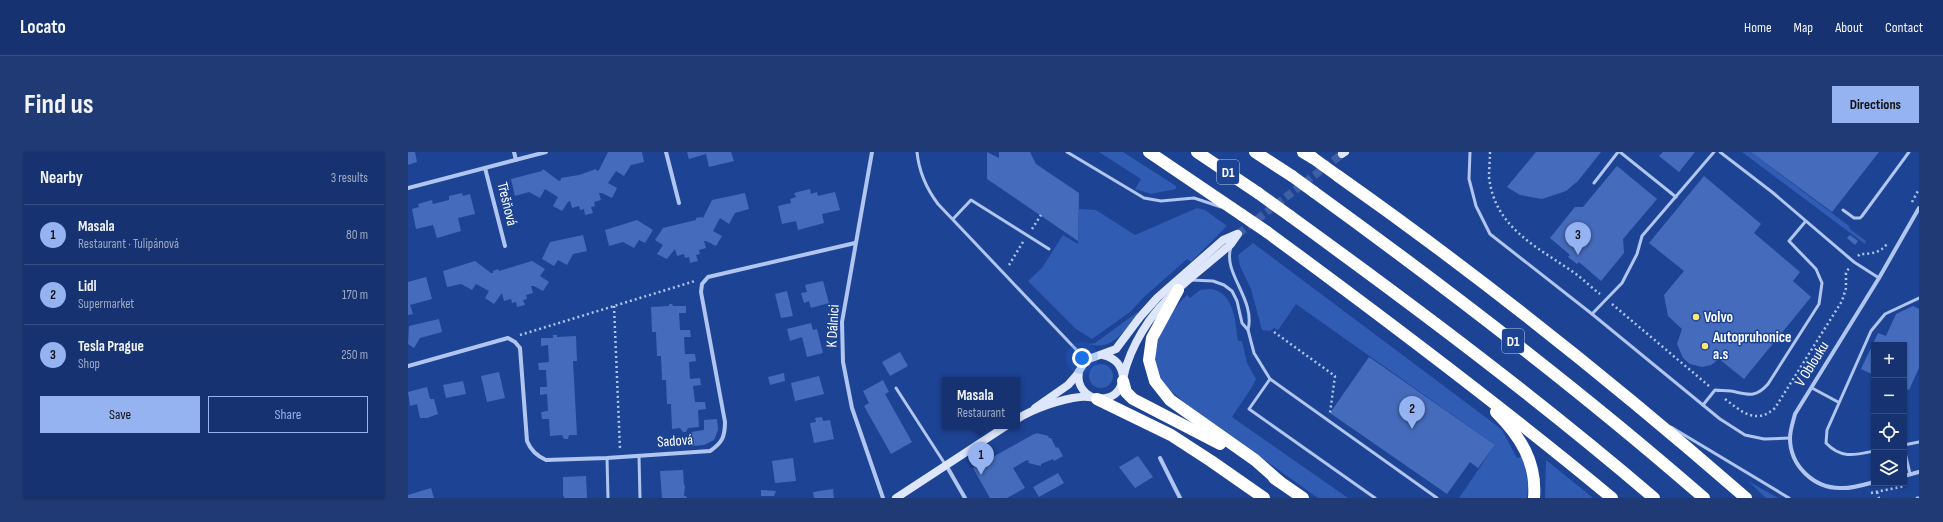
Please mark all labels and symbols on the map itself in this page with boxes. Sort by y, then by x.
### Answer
road number: D1 [1217,160,1239,184]
street label: Třešňová [492,180,522,228]
pin: 3 [1565,222,1591,255]
street label: K Dálnici [822,304,844,348]
place label: Volvo [1704,308,1733,327]
marker: Volvo [1691,312,1701,322]
place label: Autopruhonice a.s [1712,328,1791,364]
road number: D1 [1502,329,1524,353]
street label: V Oblouku [1791,338,1833,390]
marker: Autopruhonice a.s [1700,341,1710,351]
your location [1072,348,1092,368]
pin: 2 [1399,396,1425,429]
street label: Sadová [656,430,694,452]
pin: 1 [968,442,994,475]

